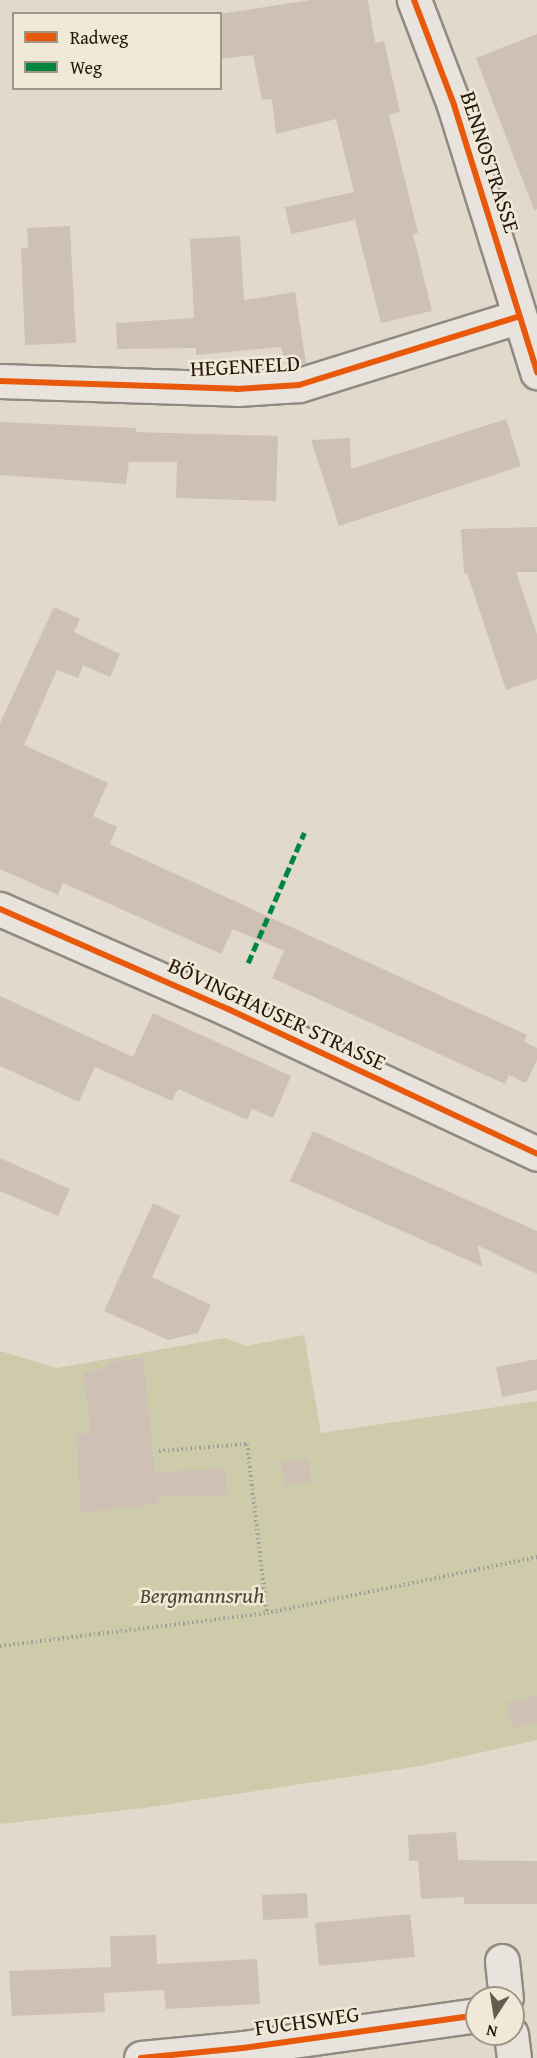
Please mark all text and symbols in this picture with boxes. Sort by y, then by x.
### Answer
legend [12,12,222,90]
text: Radweg [70,24,128,51]
text: Weg [70,54,102,81]
street label: BENNOSTRASSE [455,88,525,236]
street label: HEGENFELD [189,350,301,382]
street label: BÖVINGHAUSER STRASSE [164,952,390,1076]
park label: Bergmannsruh [140,1583,264,1609]
north arrow [465,1986,525,2046]
street label: FUCHSWEG [253,2001,361,2041]
text: N [484,2019,499,2045]

